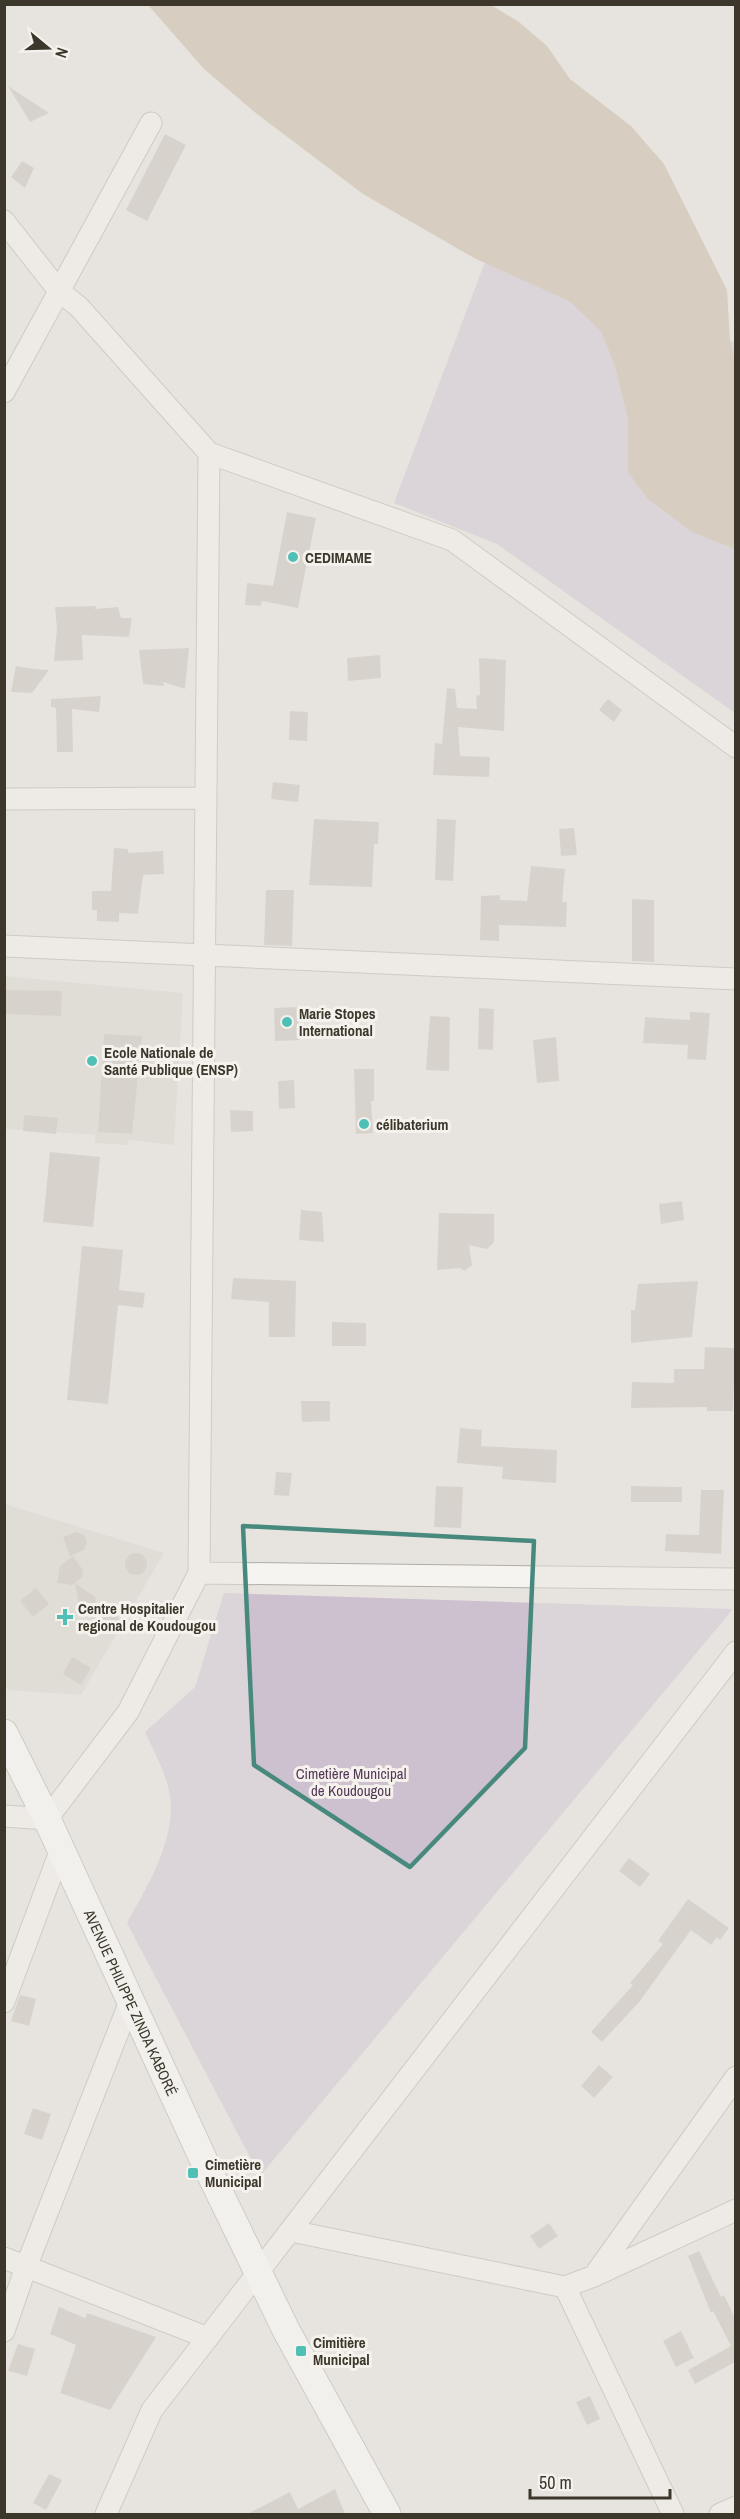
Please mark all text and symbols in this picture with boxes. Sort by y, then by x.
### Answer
north arrow [18,18,78,78]
text: N [50,45,74,61]
place label: CEDIMAME [305,547,372,568]
marker: CEDIMAME [286,550,300,564]
place label: Marie Stopes International [299,1003,376,1041]
marker: Marie Stopes International [280,1015,294,1029]
place label: Ecole Nationale de Santé Publique (ENSP) [104,1042,238,1080]
marker: Ecole Nationale de Santé Publique (ENSP) [85,1054,99,1068]
place label: célibaterium [376,1114,449,1135]
marker: célibaterium [357,1117,371,1131]
place label: Centre Hospitalier regional de Koudougou [78,1598,216,1636]
marker: Centre Hospitalier regional de Koudougou [56,1608,74,1626]
park label: Cimetière Municipal de Koudougou [296,1763,406,1801]
street label: AVENUE PHILIPPE ZINDA KABORÉ [79,1905,183,2099]
place label: Cimetière Municipal [205,2154,262,2192]
marker: Cimetière Municipal [186,2166,200,2180]
place label: Cimitière Municipal [313,2332,370,2370]
marker: Cimitière Municipal [294,2344,308,2358]
scale bar [530,2462,670,2500]
text: 50 m [539,2470,572,2495]

